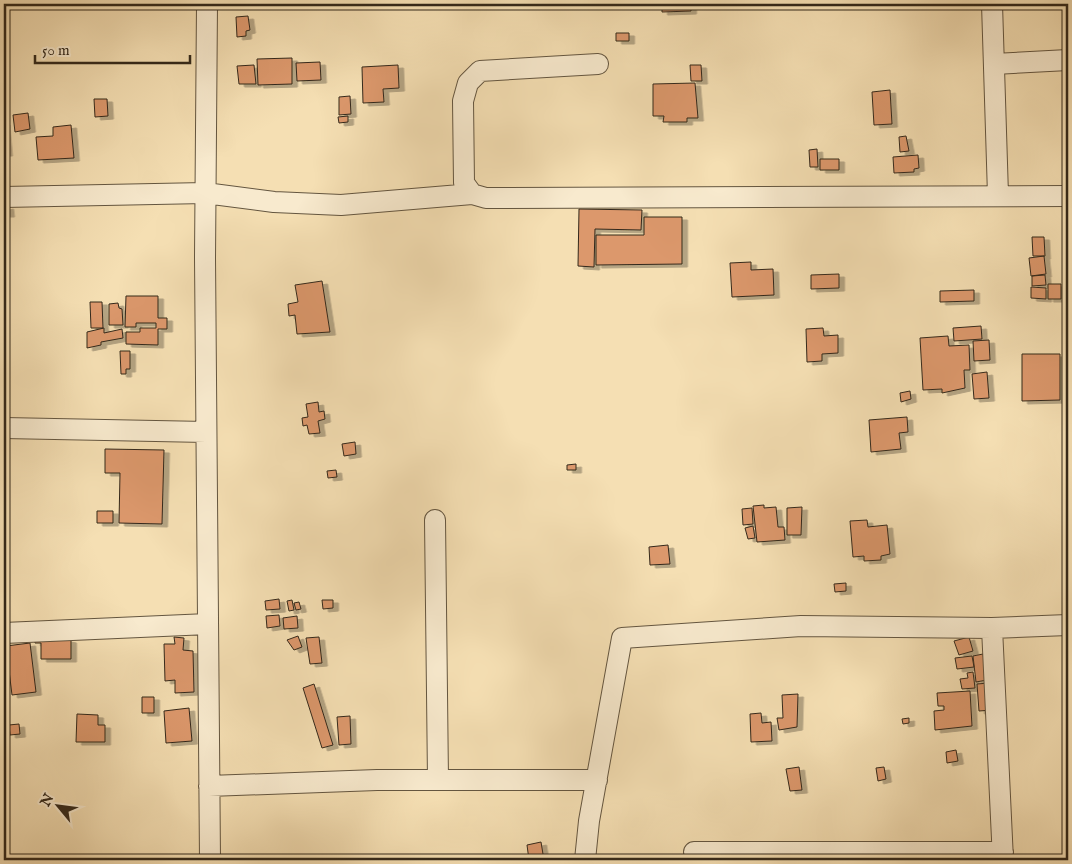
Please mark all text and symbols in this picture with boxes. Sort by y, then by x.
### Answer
scale bar [35,32,190,64]
text: 50 m [42,41,70,60]
north arrow [32,782,82,832]
text: N [36,791,58,811]

